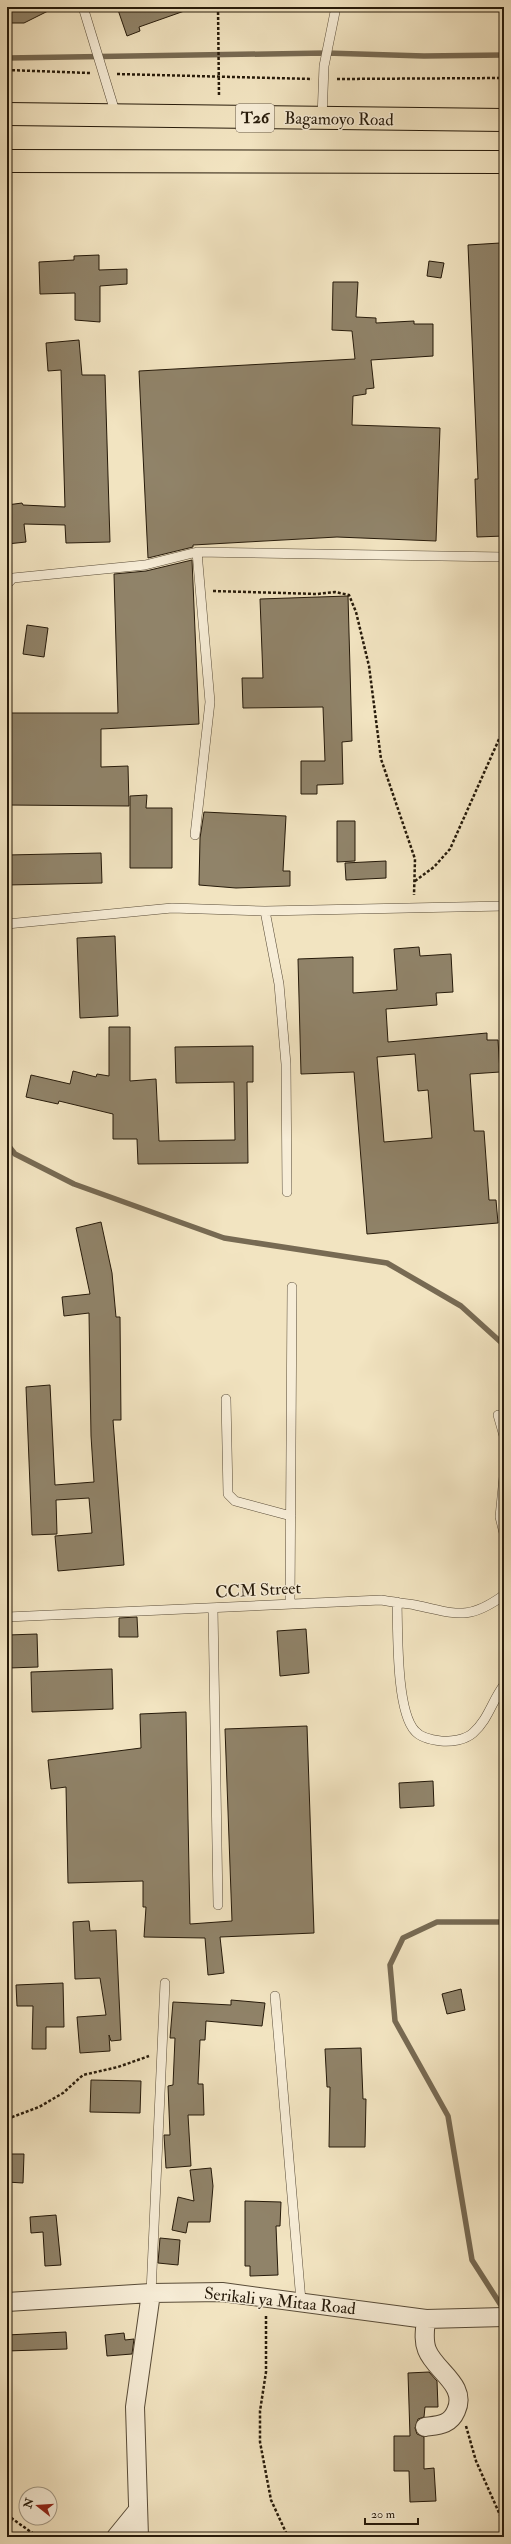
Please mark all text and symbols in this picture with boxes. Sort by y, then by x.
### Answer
road number: T26 [236,104,274,132]
street label: Bagamoyo Road [284,108,394,131]
street label: CCM Street [215,1577,302,1603]
street label: Serikali ya Mitaa Road [203,2283,357,2320]
north arrow [18,2486,58,2526]
text: N [21,2496,37,2511]
scale bar [365,2500,418,2526]
text: 20 m [371,2507,396,2522]

